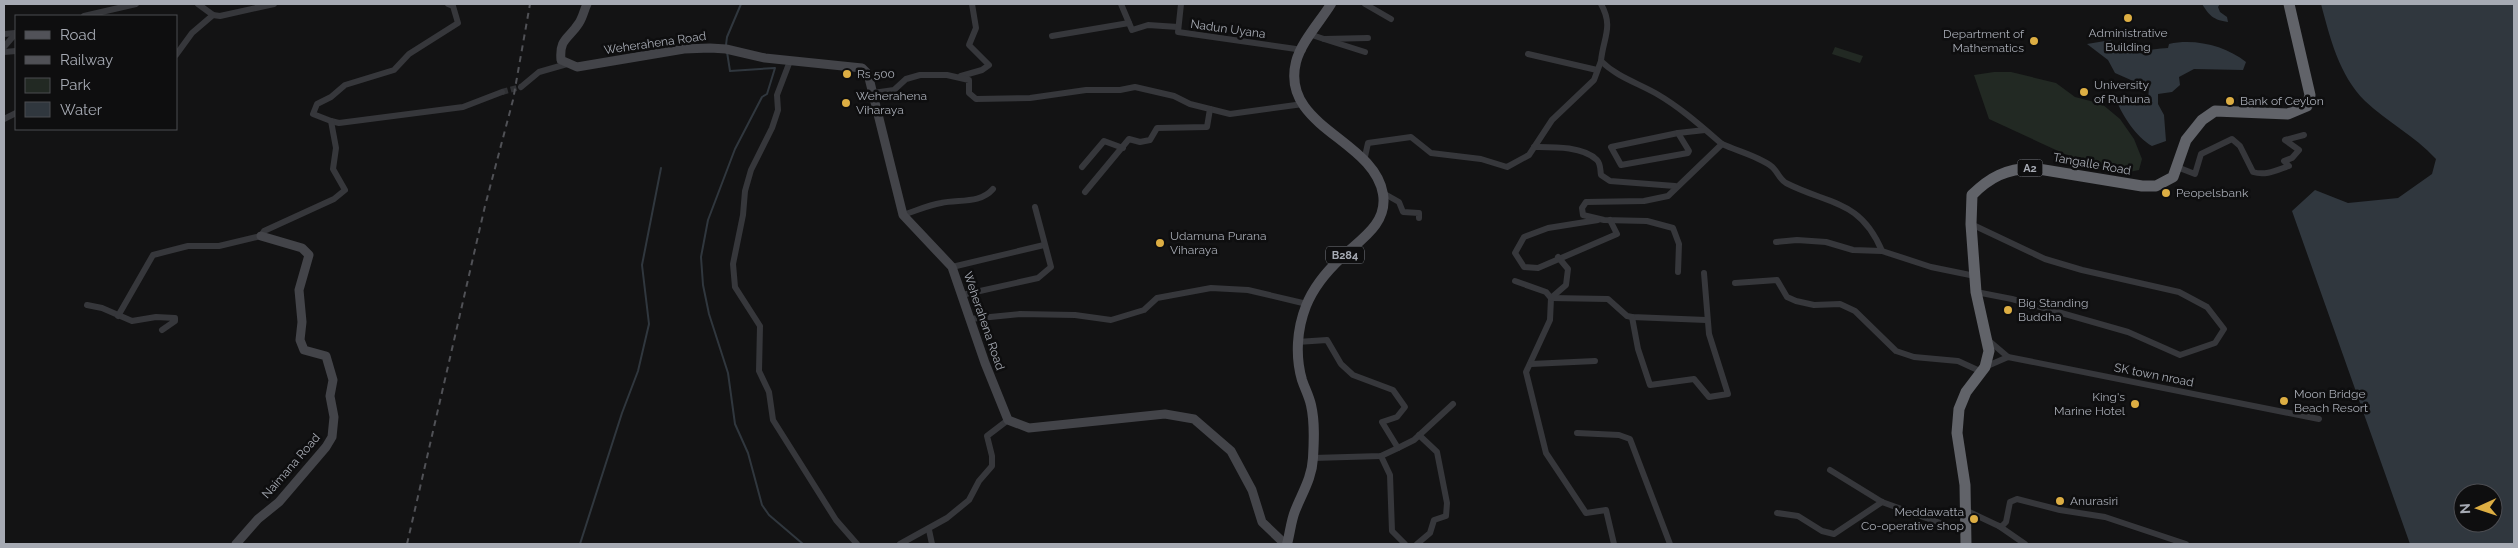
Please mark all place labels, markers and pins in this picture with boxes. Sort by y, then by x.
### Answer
marker: Administrative Building [2122,12,2134,24]
place label: Administrative Building [2088,26,2168,54]
place label: Department of Mathematics [1943,27,2025,55]
marker: Department of Mathematics [2028,35,2040,47]
place label: Rs 500 [857,67,895,81]
marker: Rs 500 [841,68,853,80]
place label: University of Ruhuna [2094,78,2150,106]
marker: University of Ruhuna [2078,86,2090,98]
place label: Weherahena Viharaya [856,89,927,117]
place label: Bank of Ceylon [2240,94,2324,108]
marker: Bank of Ceylon [2224,95,2236,107]
marker: Weherahena Viharaya [840,97,852,109]
place label: Peopelsbank [2176,186,2249,200]
marker: Peopelsbank [2160,187,2172,199]
place label: Udamuna Purana Viharaya [1170,229,1267,257]
marker: Udamuna Purana Viharaya [1154,237,1166,249]
place label: Big Standing Buddha [2018,296,2088,324]
marker: Big Standing Buddha [2002,304,2014,316]
place label: Moon Bridge Beach Resort [2294,387,2368,415]
place label: King's Marine Hotel [2054,390,2126,418]
marker: Moon Bridge Beach Resort [2278,395,2290,407]
marker: King's Marine Hotel [2129,398,2141,410]
place label: Anurasiri [2070,494,2118,508]
marker: Anurasiri [2054,495,2066,507]
place label: Meddawatta Co-operative shop [1861,505,1964,533]
marker: Meddawatta Co-operative shop [1968,513,1980,525]

